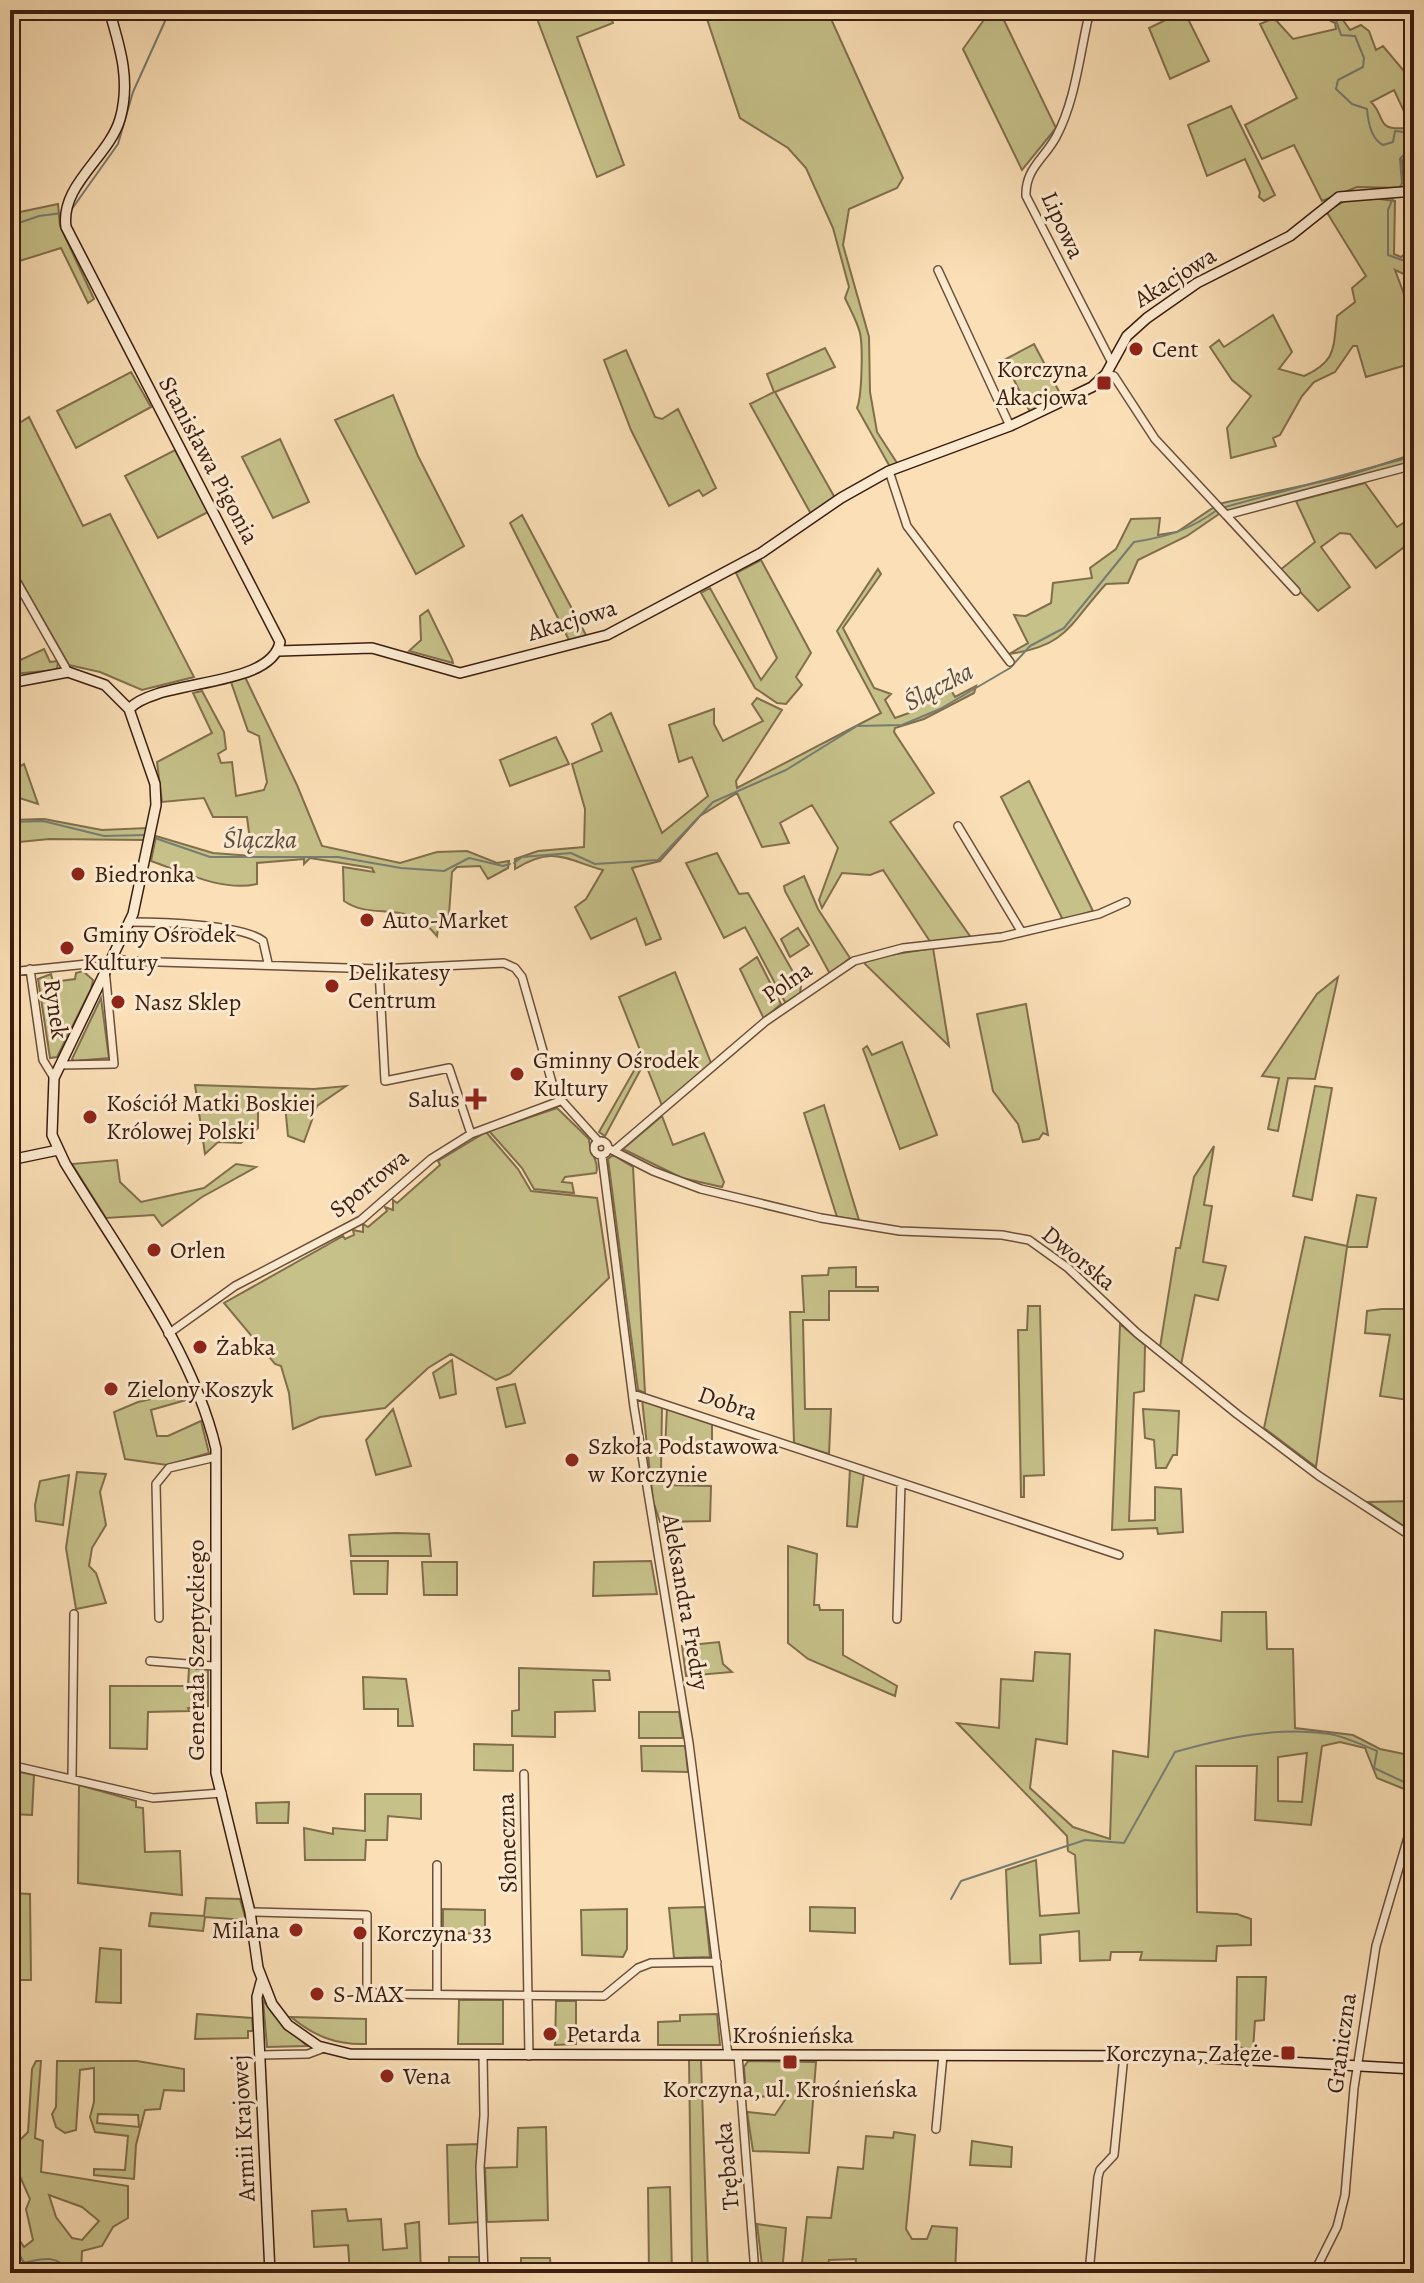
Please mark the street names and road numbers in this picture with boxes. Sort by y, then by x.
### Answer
street label: Lipowa [1034,186,1093,265]
street label: Akacjowa [1127,239,1223,315]
street label: Stanisława Pigonia [151,370,267,550]
street label: Akacjowa [523,591,621,649]
street label: Polna [756,953,819,1011]
street label: Rynek [36,977,76,1041]
street label: Sportowa [323,1141,416,1225]
street label: Dworska [1035,1218,1124,1298]
street label: Dobra [694,1378,763,1428]
street label: Aleksandra Fredry [655,1510,717,1693]
street label: Generała Szeptyckiego [180,1539,212,1761]
street label: Słoneczna [489,1791,525,1894]
street label: Graniczna [1318,1990,1364,2095]
street label: Krośnieńska [732,2019,855,2051]
street label: Armii Krajowej [223,2054,263,2203]
street label: Trębacka [707,2120,747,2211]

